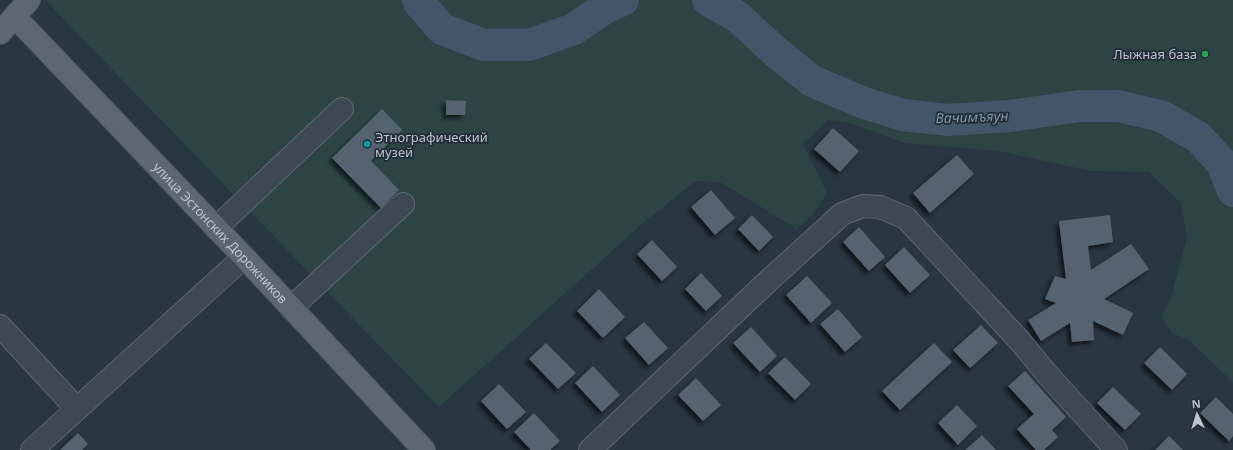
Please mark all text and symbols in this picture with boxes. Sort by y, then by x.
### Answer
place label: Лыжная база [1114,45,1197,63]
marker: Лыжная база [1200,49,1210,59]
water label: Вачимъяун [935,106,1009,127]
place label: Этнографический музей [375,128,488,161]
marker: Этнографический музей [362,139,372,149]
street label: улица Эстонских Дорожников [149,158,292,307]
north arrow [1177,394,1217,434]
text: N [1191,396,1201,411]

